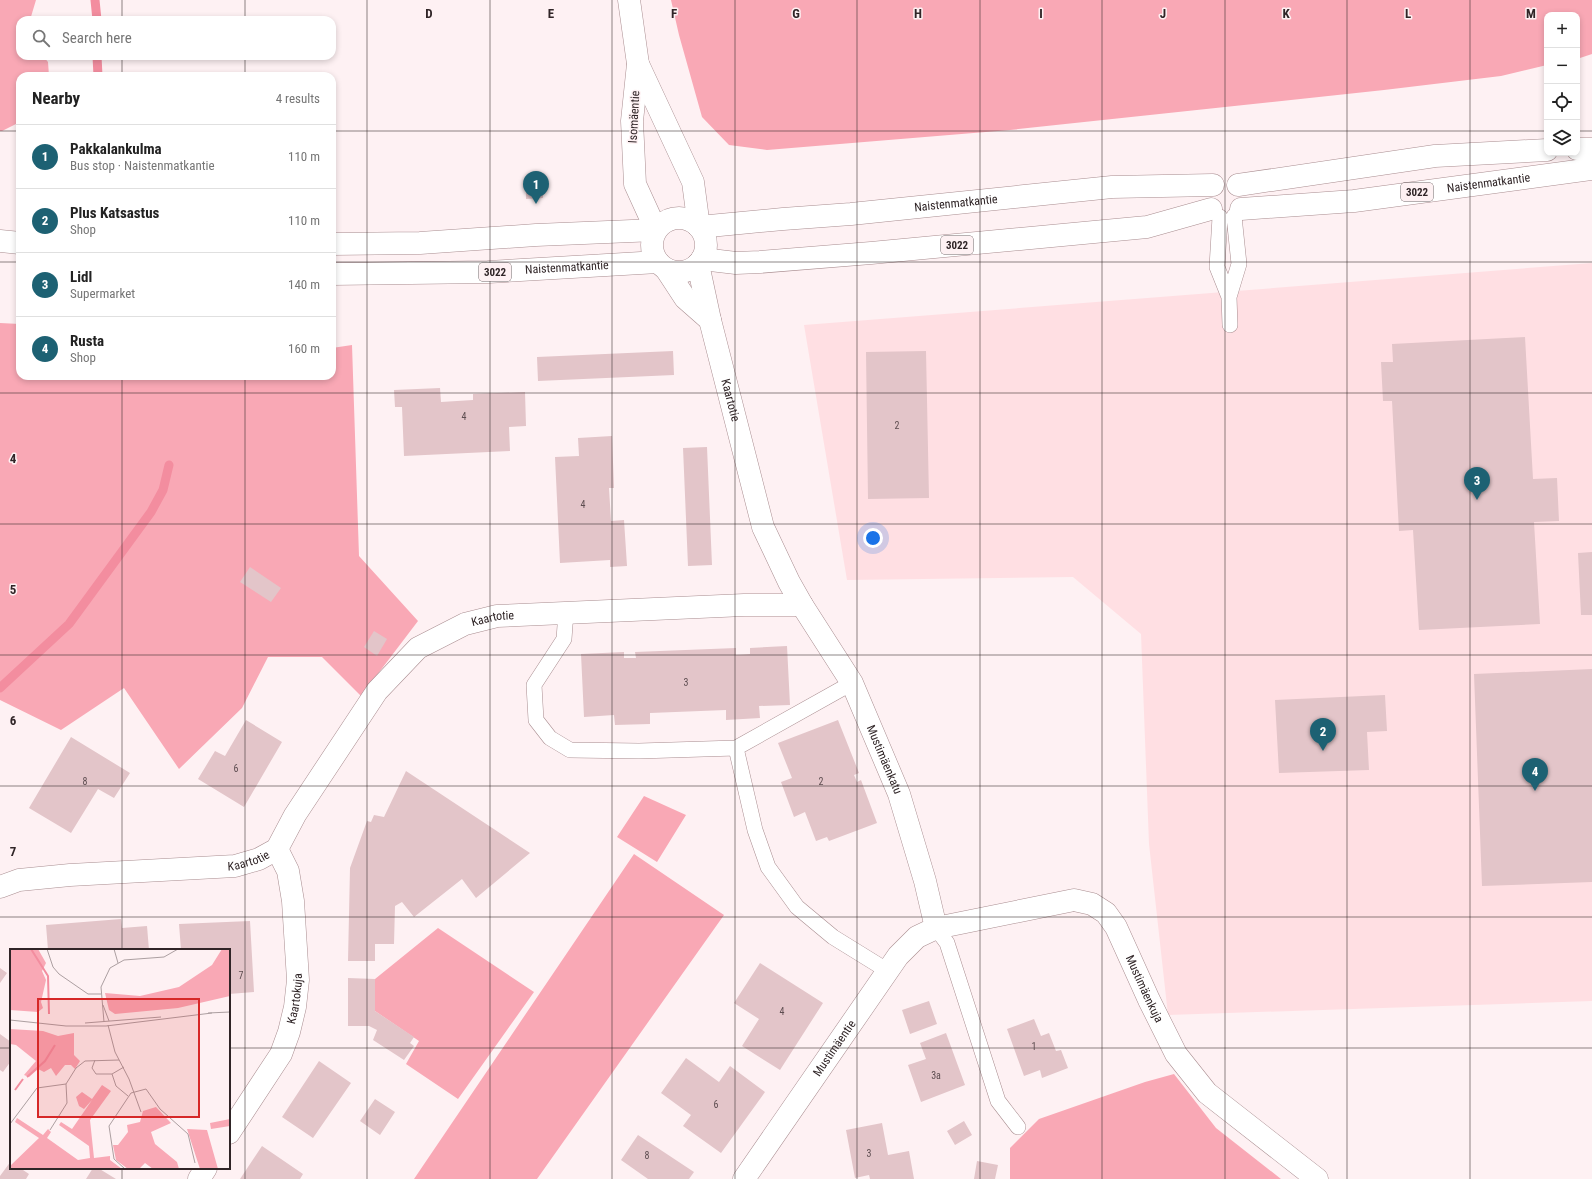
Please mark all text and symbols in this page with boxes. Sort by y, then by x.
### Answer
text: D [425,6,433,21]
text: E [548,6,555,21]
text: F [671,6,677,21]
text: G [792,6,800,21]
text: H [914,6,922,21]
text: I [1039,6,1043,21]
text: J [1160,6,1166,21]
text: K [1282,6,1290,21]
text: L [1405,6,1411,21]
text: M [1526,6,1536,21]
map controls [1544,12,1580,156]
button: + [1544,12,1580,48]
search box [16,16,336,60]
icon: search [30,27,52,49]
text: Search here [62,29,132,47]
button: − [1544,48,1580,84]
button: locate [1544,84,1580,120]
text: Nearby [32,88,80,108]
street label: Isomäentie [626,90,642,144]
text: 4 results [276,91,320,106]
button: layers [1544,120,1580,156]
text: Pakkalankulma [70,140,162,158]
text: 1 [42,149,48,164]
text: 110 m [288,149,320,164]
text: Bus stop · Naistenmatkantie [70,158,215,173]
street label: Naistenmatkantie [1446,170,1531,195]
pin: 1 [523,171,549,204]
road number: 3022 [1401,183,1433,201]
street label: Naistenmatkantie [914,192,999,214]
text: Plus Katsastus [70,204,159,222]
text: 2 [42,213,48,228]
text: 110 m [288,213,320,228]
text: Shop [70,222,96,237]
road number: 3022 [941,236,973,254]
street label: Naistenmatkantie [525,258,609,277]
road number: 3022 [479,263,511,281]
text: Lidl [70,268,92,286]
text: 3 [42,277,48,292]
text: 140 m [288,277,320,292]
text: Supermarket [70,286,135,301]
text: Rusta [70,332,104,350]
text: 4 [42,341,48,356]
text: 160 m [288,341,320,356]
text: Shop [70,350,96,365]
street label: Kaartotie [718,377,743,423]
house number: 4 [462,411,467,422]
house number: 2 [895,420,900,431]
text: 4 [10,451,17,466]
pin: 3 [1464,467,1490,500]
house number: 4 [581,499,586,510]
your location [863,528,883,548]
text: 5 [10,582,17,597]
street label: Kaartotie [470,608,515,629]
house number: 3 [684,677,689,688]
text: 6 [10,713,17,728]
pin: 2 [1310,718,1336,751]
street label: Mustimäenkatu [864,723,905,796]
pin: 4 [1522,758,1548,791]
house number: 6 [234,763,239,774]
house number: 8 [83,776,88,787]
house number: 2 [819,776,824,787]
text: 7 [10,844,17,859]
street label: Kaartotie [227,847,272,873]
inset map [10,949,230,1169]
street label: Mustimäenkuja [1123,953,1166,1025]
house number: 7 [239,970,244,981]
street label: Kaartokuja [284,973,305,1025]
house number: 4 [780,1006,785,1017]
street label: Mustimäentie [810,1017,859,1079]
house number: 1 [1032,1041,1036,1052]
house number: 3a [931,1070,941,1081]
house number: 6 [714,1099,719,1110]
house number: 3 [867,1148,872,1159]
house number: 8 [645,1150,650,1161]

